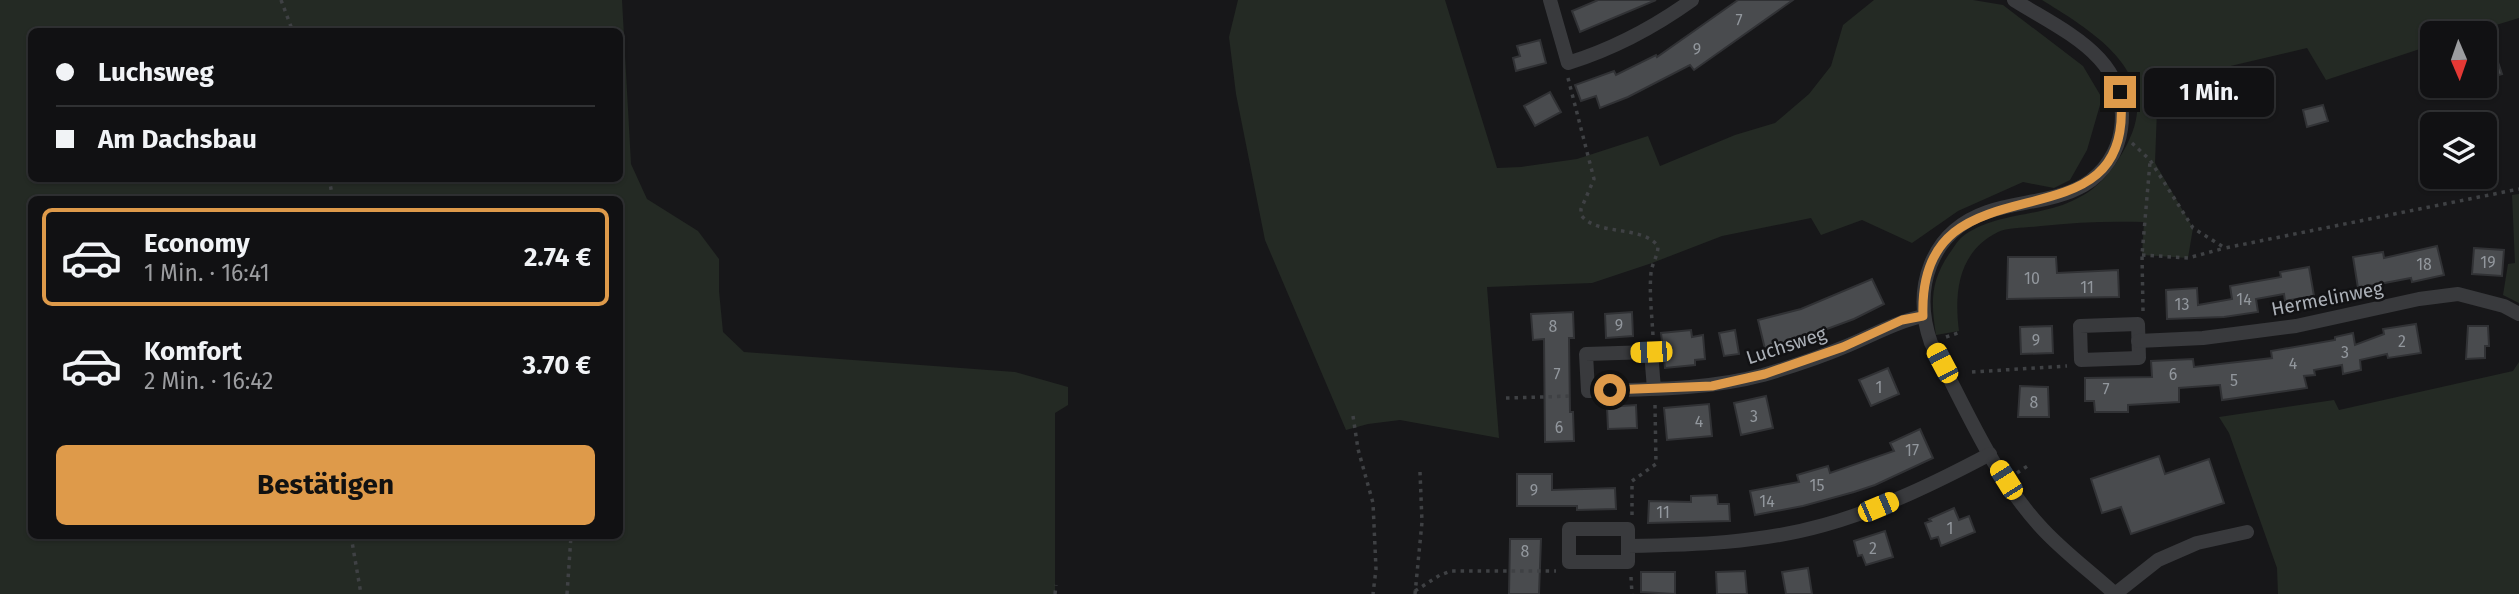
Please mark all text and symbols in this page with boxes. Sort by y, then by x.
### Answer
house number: 7 [1735,11,1743,30]
north arrow [2420,21,2497,98]
map controls [2420,21,2497,189]
house number: 9 [1693,40,1701,59]
text: Luchsweg [98,57,214,88]
callout: 1 Min. [2144,68,2274,116]
route end [2104,76,2136,108]
text: 1 Min. [2179,78,2239,106]
button: layers [2420,112,2497,189]
text: Am Dachsbau [98,124,257,155]
icon: car [60,226,123,289]
text: Economy [144,228,250,259]
text: 2.74 € [524,242,591,273]
house number: 19 [2480,253,2496,272]
house number: 18 [2416,255,2432,274]
text: 1 Min. · 16:41 [144,259,270,287]
house number: 10 [2024,269,2040,288]
street label: Hermelinweg [2269,276,2385,321]
house number: 11 [2080,278,2094,297]
house number: 14 [2236,290,2252,309]
house number: 13 [2175,295,2189,314]
house number: 9 [1615,316,1623,335]
house number: 8 [1549,317,1558,336]
street label: Luchsweg [1743,322,1829,369]
house number: 9 [2032,331,2040,350]
house number: 2 [2398,332,2406,351]
icon: car [60,334,123,397]
text: Komfort [144,336,242,367]
car [1923,340,1962,386]
car [1630,341,1673,363]
house number: 3 [2341,343,2349,362]
text: 3.70 € [523,350,591,381]
house number: 4 [2289,354,2298,373]
house number: 7 [1553,365,1561,384]
house number: 6 [2169,365,2177,384]
text: 2 Min. · 16:42 [144,367,273,395]
house number: 5 [2230,371,2238,390]
route start [1594,374,1626,406]
house number: 1 [1876,378,1882,397]
house number: 7 [2102,380,2110,399]
house number: 8 [2030,393,2039,412]
house number: 3 [1750,407,1758,426]
house number: 4 [1695,412,1704,431]
house number: 6 [1555,418,1563,437]
house number: 17 [1905,441,1919,460]
button: Bestätigen [56,445,595,525]
car [1986,457,2027,503]
house number: 15 [1810,476,1824,495]
house number: 9 [1530,481,1538,500]
car [1855,489,1902,525]
house number: 14 [1759,492,1775,511]
house number: 11 [1656,503,1670,522]
house number: 1 [1947,519,1953,538]
house number: 2 [1869,539,1877,558]
house number: 8 [1521,542,1530,561]

